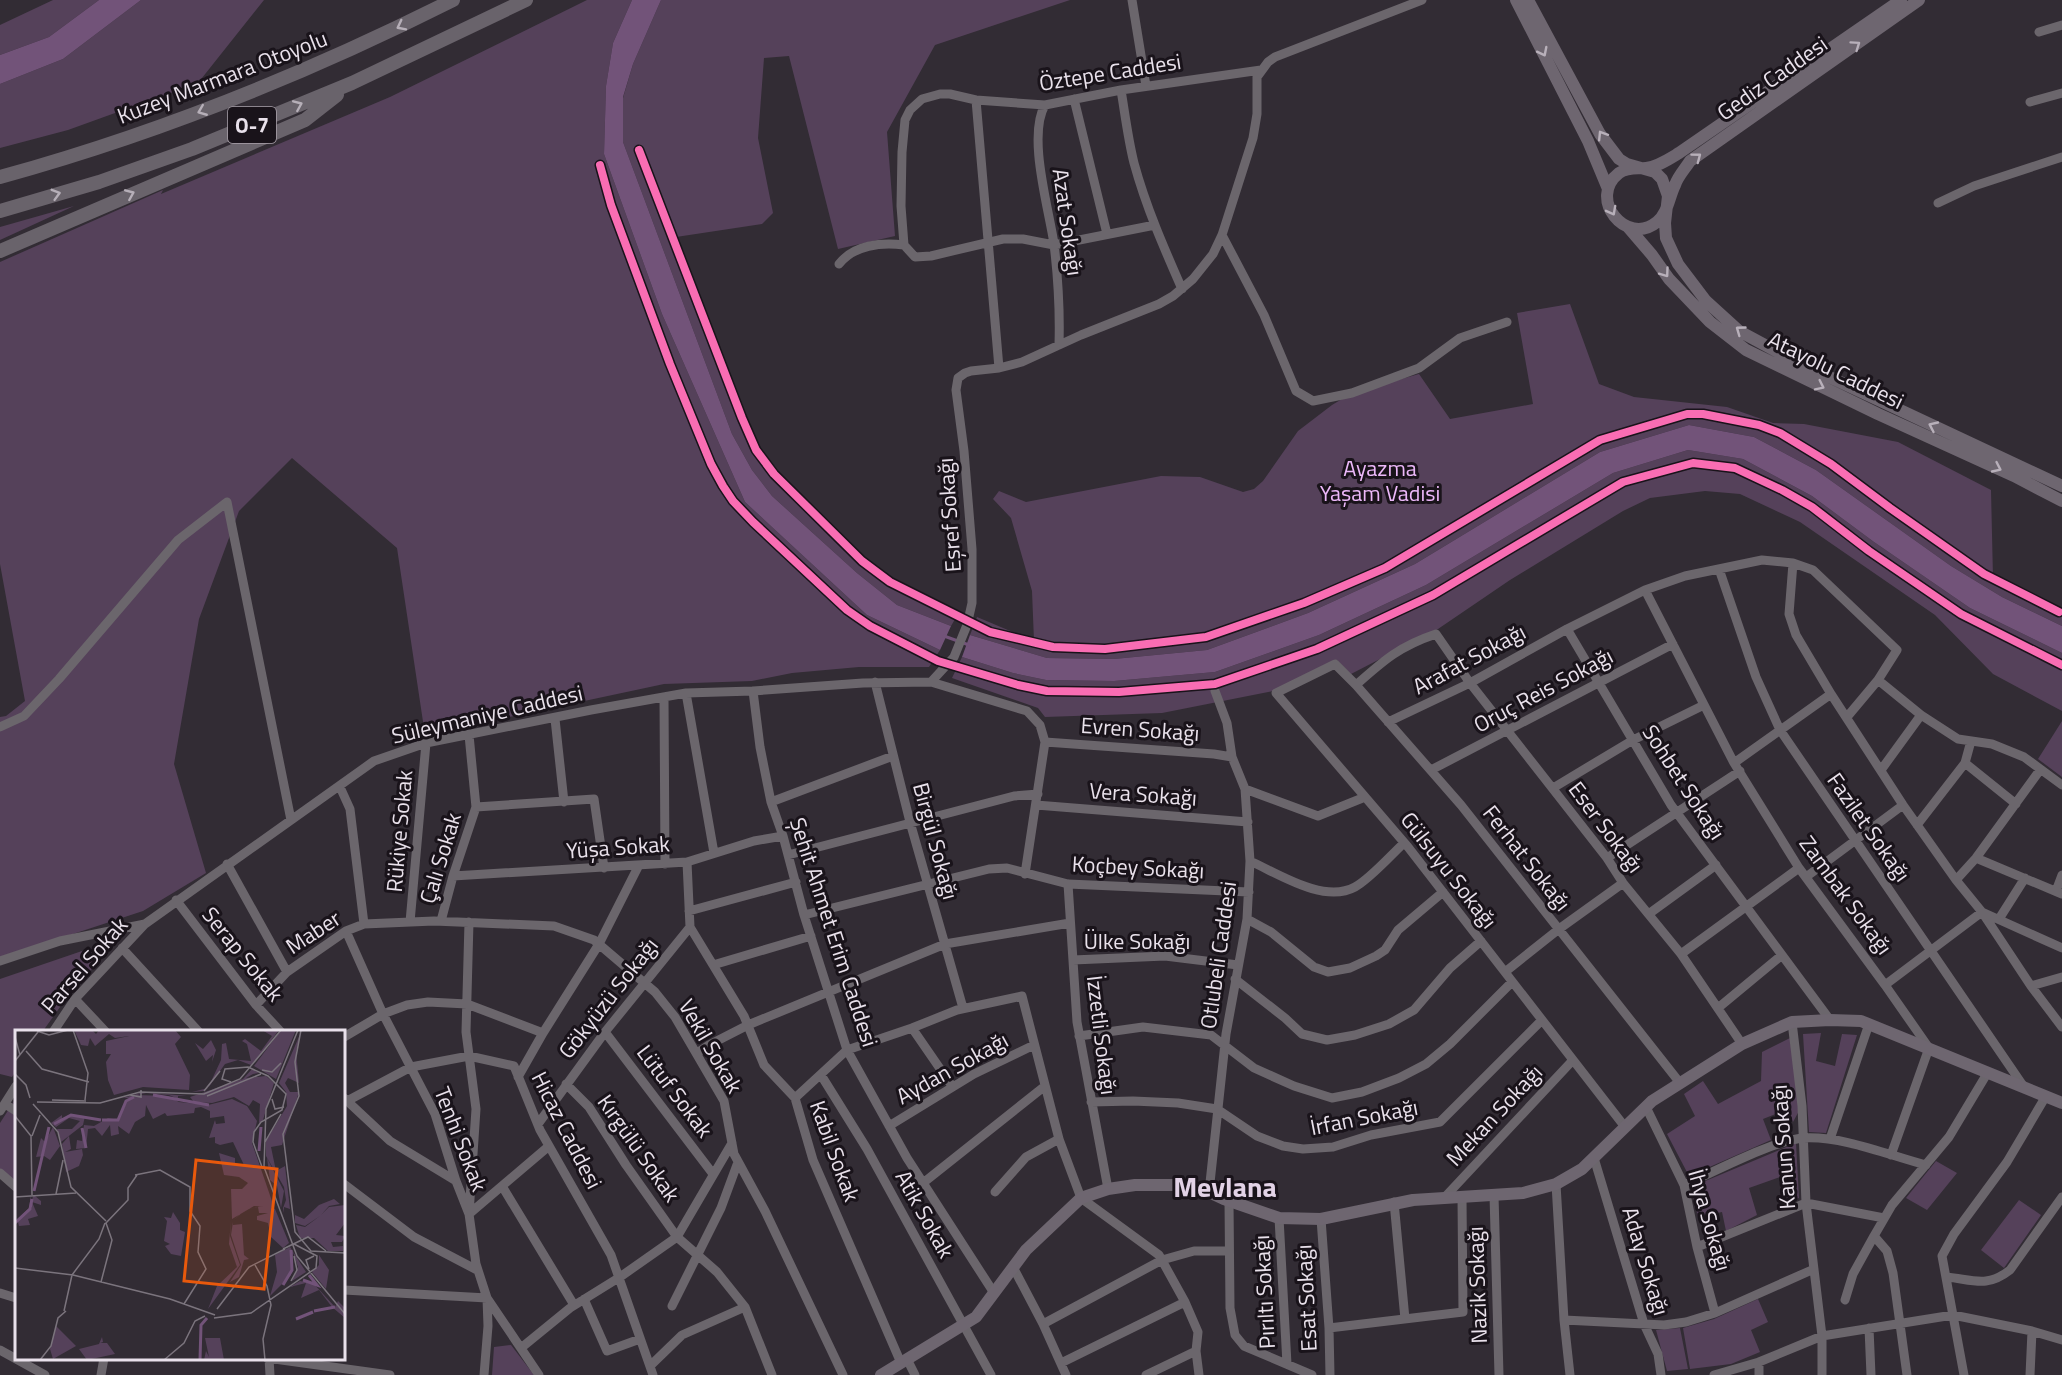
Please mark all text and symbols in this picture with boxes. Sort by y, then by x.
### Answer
one-way arrow [397,19,407,30]
street label: Kuzey Marmara Otoyolu [112,21,332,133]
street label: Gediz Caddesi [1710,27,1834,129]
one-way arrow [1850,41,1861,52]
street label: Öztepe Caddesi [1037,44,1183,100]
one-way arrow [1536,46,1547,56]
one-way arrow [292,101,303,113]
one-way arrow [198,104,209,116]
road number: O-7 [228,107,276,143]
one-way arrow [1597,131,1609,141]
one-way arrow [1690,153,1701,164]
street label: Azat Sokağı [1044,166,1092,278]
one-way arrow [51,189,61,202]
one-way arrow [124,189,135,201]
one-way arrow [1605,205,1616,215]
one-way arrow [1658,266,1669,277]
street label: Atayolu Caddesi [1762,322,1910,418]
one-way arrow [1735,326,1746,337]
one-way arrow [1814,379,1825,391]
one-way arrow [1928,422,1939,434]
park label: Ayazma Yaşam Vadisi [1320,451,1440,510]
street label: Eşref Sokağı [928,457,970,573]
one-way arrow [1991,461,2002,473]
street label: Arafat Sokağı [1406,615,1532,703]
street label: Oruç Reis Sokağı [1467,639,1619,741]
street label: Süleymaniye Caddesi [388,675,586,753]
street label: Evren Sokağı [1080,708,1200,750]
street label: Sohbet Sokağı [1634,718,1734,846]
street label: Fazilet Sokağı [1819,765,1919,889]
street label: Rükiye Sokak [377,768,421,893]
street label: Vera Sokağı [1088,773,1198,815]
street label: Eser Sokağı [1560,774,1652,880]
street label: Birgül Sokağı [904,779,968,903]
street label: Ferhat Sokağı [1475,798,1579,918]
street label: Gülsuyu Sokağı [1392,804,1506,936]
street label: Çalı Sokak [410,808,470,908]
street label: Şehit Ahmet Erim Caddesi [781,813,887,1051]
street label: Yüşa Sokak [565,826,671,868]
street label: Zambak Sokağı [1791,828,1901,962]
street label: Koçbey Sokağı [1071,847,1205,887]
street label: Otlubeli Caddesi [1191,879,1245,1031]
street label: Serap Sokak [194,899,292,1009]
street label: Maber [279,901,348,963]
street label: Parsel Sokak [32,909,136,1021]
street label: Ülke Sokağı [1084,924,1190,958]
street label: Gökyüzü Sokağı [550,930,666,1066]
street label: İzzetli Sokağı [1078,973,1126,1097]
street label: Vekil Sokak [670,992,752,1100]
street label: Aydan Sokağı [890,1023,1014,1113]
inset map [15,1030,345,1360]
street label: Lütuf Sokak [629,1037,722,1145]
street label: Mekan Sokağı [1438,1056,1550,1174]
street label: Hicaz Caddesi [523,1065,611,1195]
street label: Tenhi Sokak [426,1082,497,1197]
street label: Kanun Sokağı [1762,1084,1804,1210]
street label: Kırgülü Sokak [589,1087,689,1209]
street label: İrfan Sokağı [1307,1090,1421,1144]
street label: Kabil Sokak [801,1096,869,1207]
street label: Atik Sokak [887,1164,963,1265]
district label: Mevlana [1173,1165,1277,1208]
street label: İhya Sokağı [1679,1165,1741,1275]
street label: Aday Sokağı [1613,1202,1679,1320]
street label: Nazik Sokağı [1458,1226,1496,1344]
street label: Pırıltı Sokağı [1244,1234,1284,1350]
street label: Esat Sokağı [1286,1244,1326,1352]

